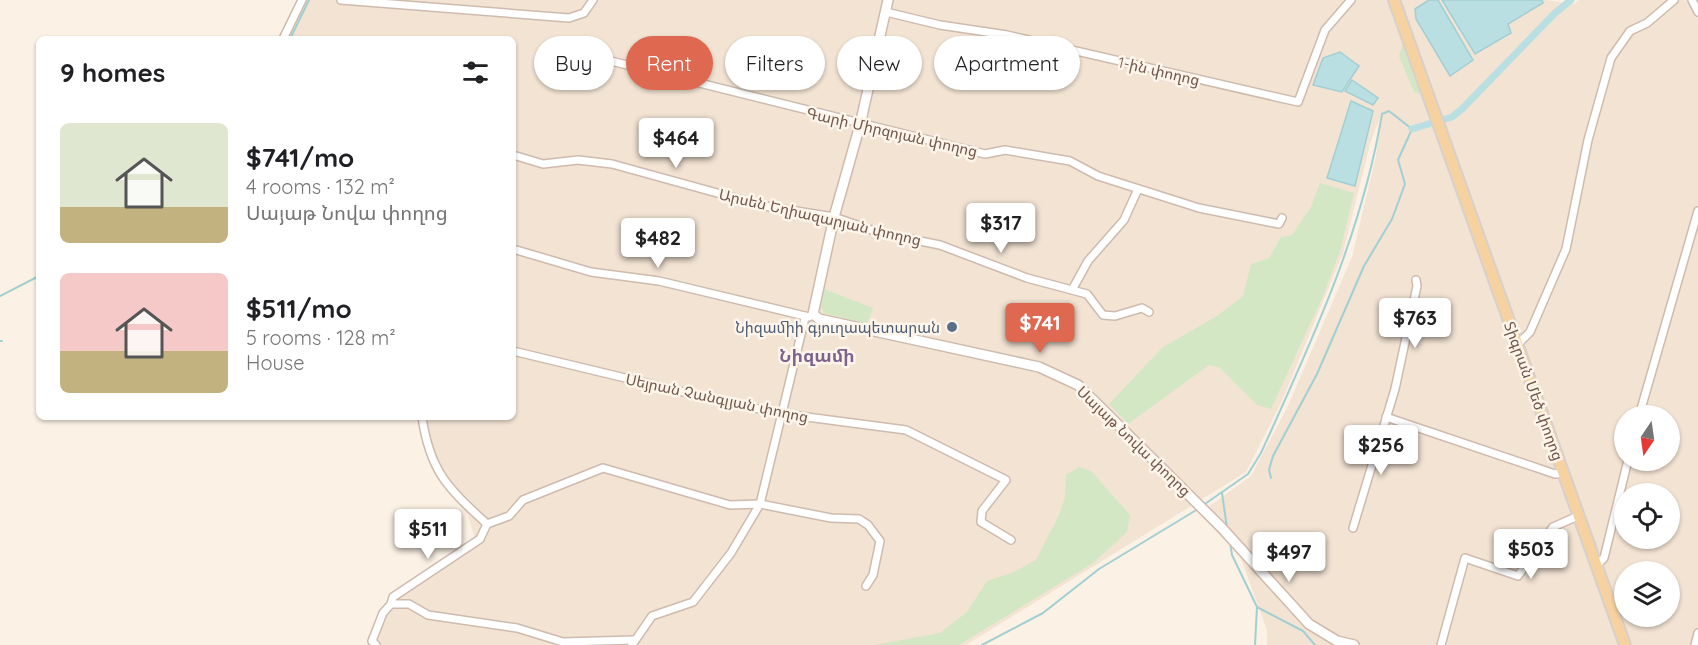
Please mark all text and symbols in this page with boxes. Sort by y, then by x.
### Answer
chip: Buy [534,36,614,90]
chip: Rent [626,36,713,90]
chip: Filters [725,36,825,90]
chip: New [837,36,922,90]
chip: Apartment [934,36,1080,90]
street label: 1-ին փողոց [1116,52,1202,90]
text: 9 homes [60,56,165,89]
icon: filters [459,56,492,89]
street label: Գարի Միրզոյան փողոց [805,103,979,161]
pin: $464 [640,118,712,169]
text: $464 [653,125,699,150]
text: $741/mo [246,141,354,174]
icon: home [108,147,180,219]
text: 4 rooms · 132 m² [246,174,395,199]
street label: Արսեն Եղիազարյան փողոց [717,184,923,250]
text: Սայաթ Նովա փողոց [246,200,448,225]
pin: $317 [965,203,1037,254]
text: $317 [980,210,1022,235]
pin: $482 [622,218,694,269]
text: $482 [635,225,681,250]
text: $511/mo [246,292,352,325]
icon: home [108,297,180,369]
pin: $763 [1379,298,1451,349]
pin: $741 [1004,303,1076,354]
text: $763 [1393,305,1437,330]
text: $741 [1019,310,1061,335]
place label: Նիզամիի գյուղապետարան [735,318,940,337]
street label: Տիգրան Մեծ փողոց [1500,319,1568,463]
marker: Նիզամիի գյուղապետարան [945,320,959,334]
text: 5 rooms · 128 m² [246,325,396,350]
district label: Նիզամի [779,344,855,367]
text: House [246,350,305,375]
street label: Սեյրան Չանգլյան փողոց [624,369,810,427]
street label: Սայաթ Նովա փողոց [1073,382,1195,500]
north arrow [1614,405,1680,471]
map controls [1614,405,1680,627]
pin: $256 [1345,425,1417,476]
text: $256 [1358,432,1404,457]
button: locate [1614,483,1680,549]
pin: $511 [392,509,464,560]
text: $511 [408,516,448,541]
pin: $503 [1495,529,1567,580]
pin: $497 [1253,532,1325,583]
text: $503 [1508,536,1554,561]
text: $497 [1266,539,1312,564]
button: layers [1614,561,1680,627]

